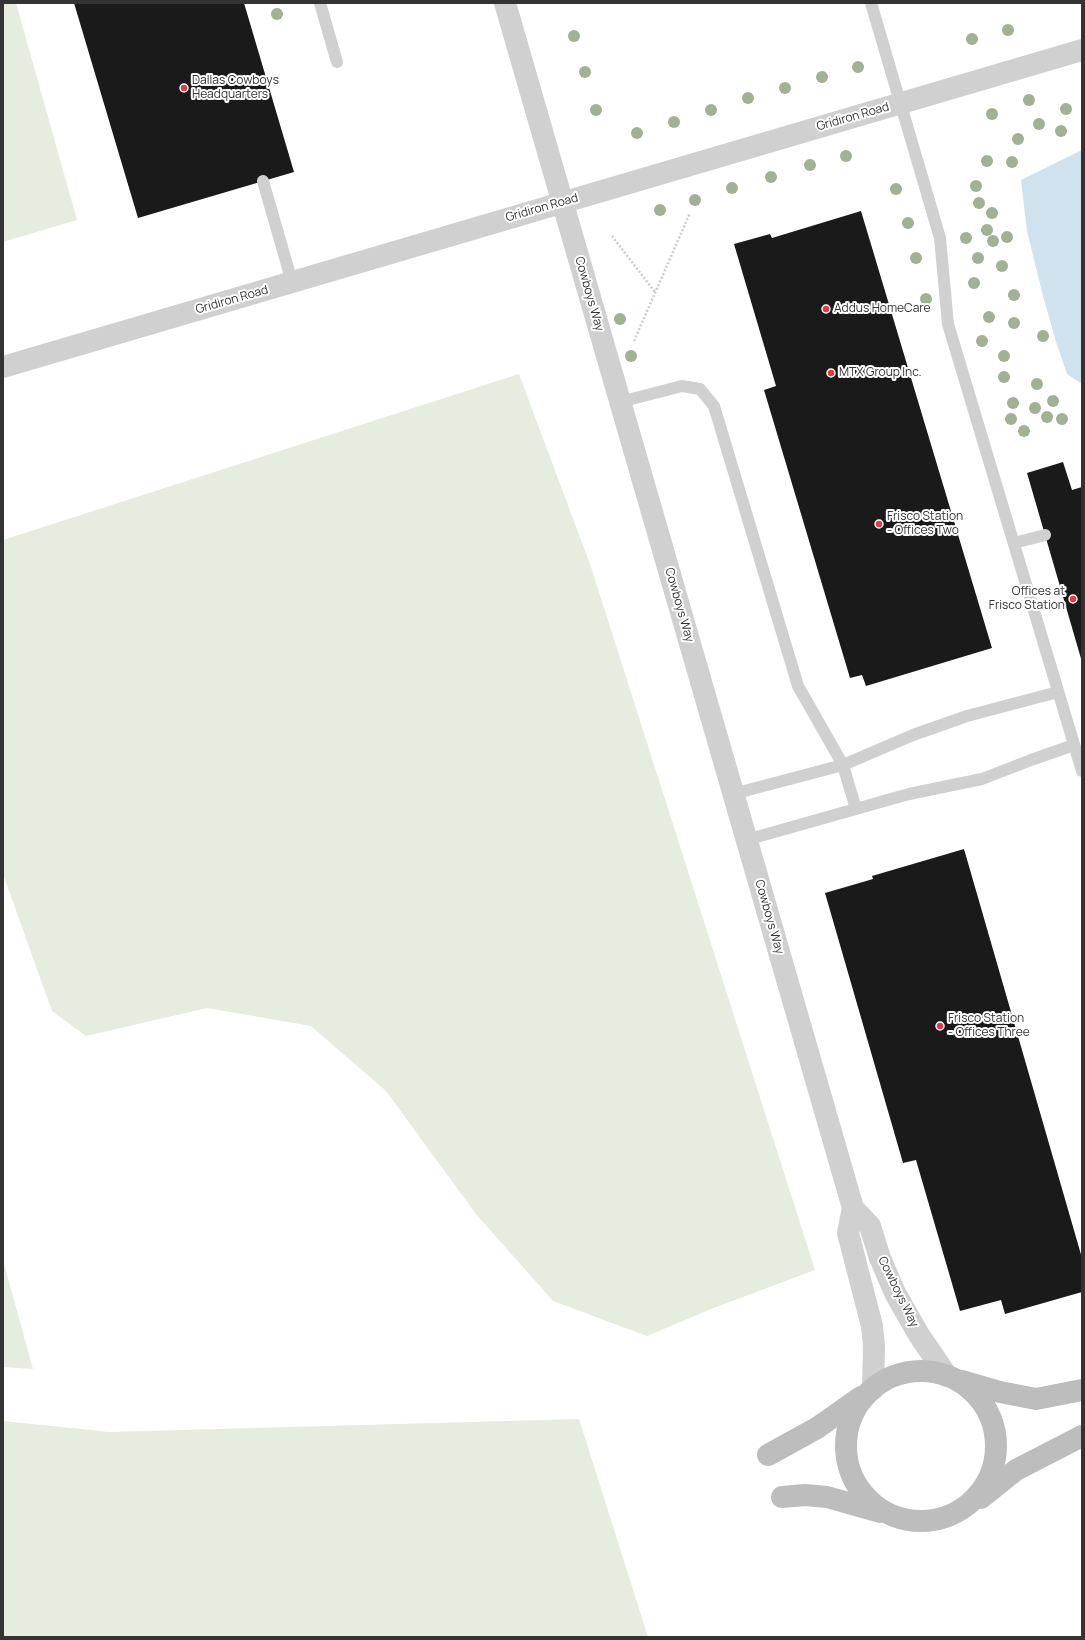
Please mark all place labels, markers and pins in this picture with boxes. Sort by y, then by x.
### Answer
place label: Dallas Cowboys Headquarters [192,74,279,102]
marker: Dallas Cowboys Headquarters [179,83,189,93]
place label: Addus HomeCare [834,302,931,316]
marker: Addus HomeCare [821,304,831,314]
place label: MTX Group Inc. [839,366,922,380]
marker: MTX Group Inc. [826,368,836,378]
place label: Frisco Station - Offices Two [887,510,963,538]
marker: Frisco Station - Offices Two [874,519,884,529]
place label: Offices at Frisco Station [989,585,1065,613]
marker: Offices at Frisco Station [1068,594,1078,604]
place label: Frisco Station - Offices Three [948,1012,1030,1040]
marker: Frisco Station - Offices Three [935,1021,945,1031]

